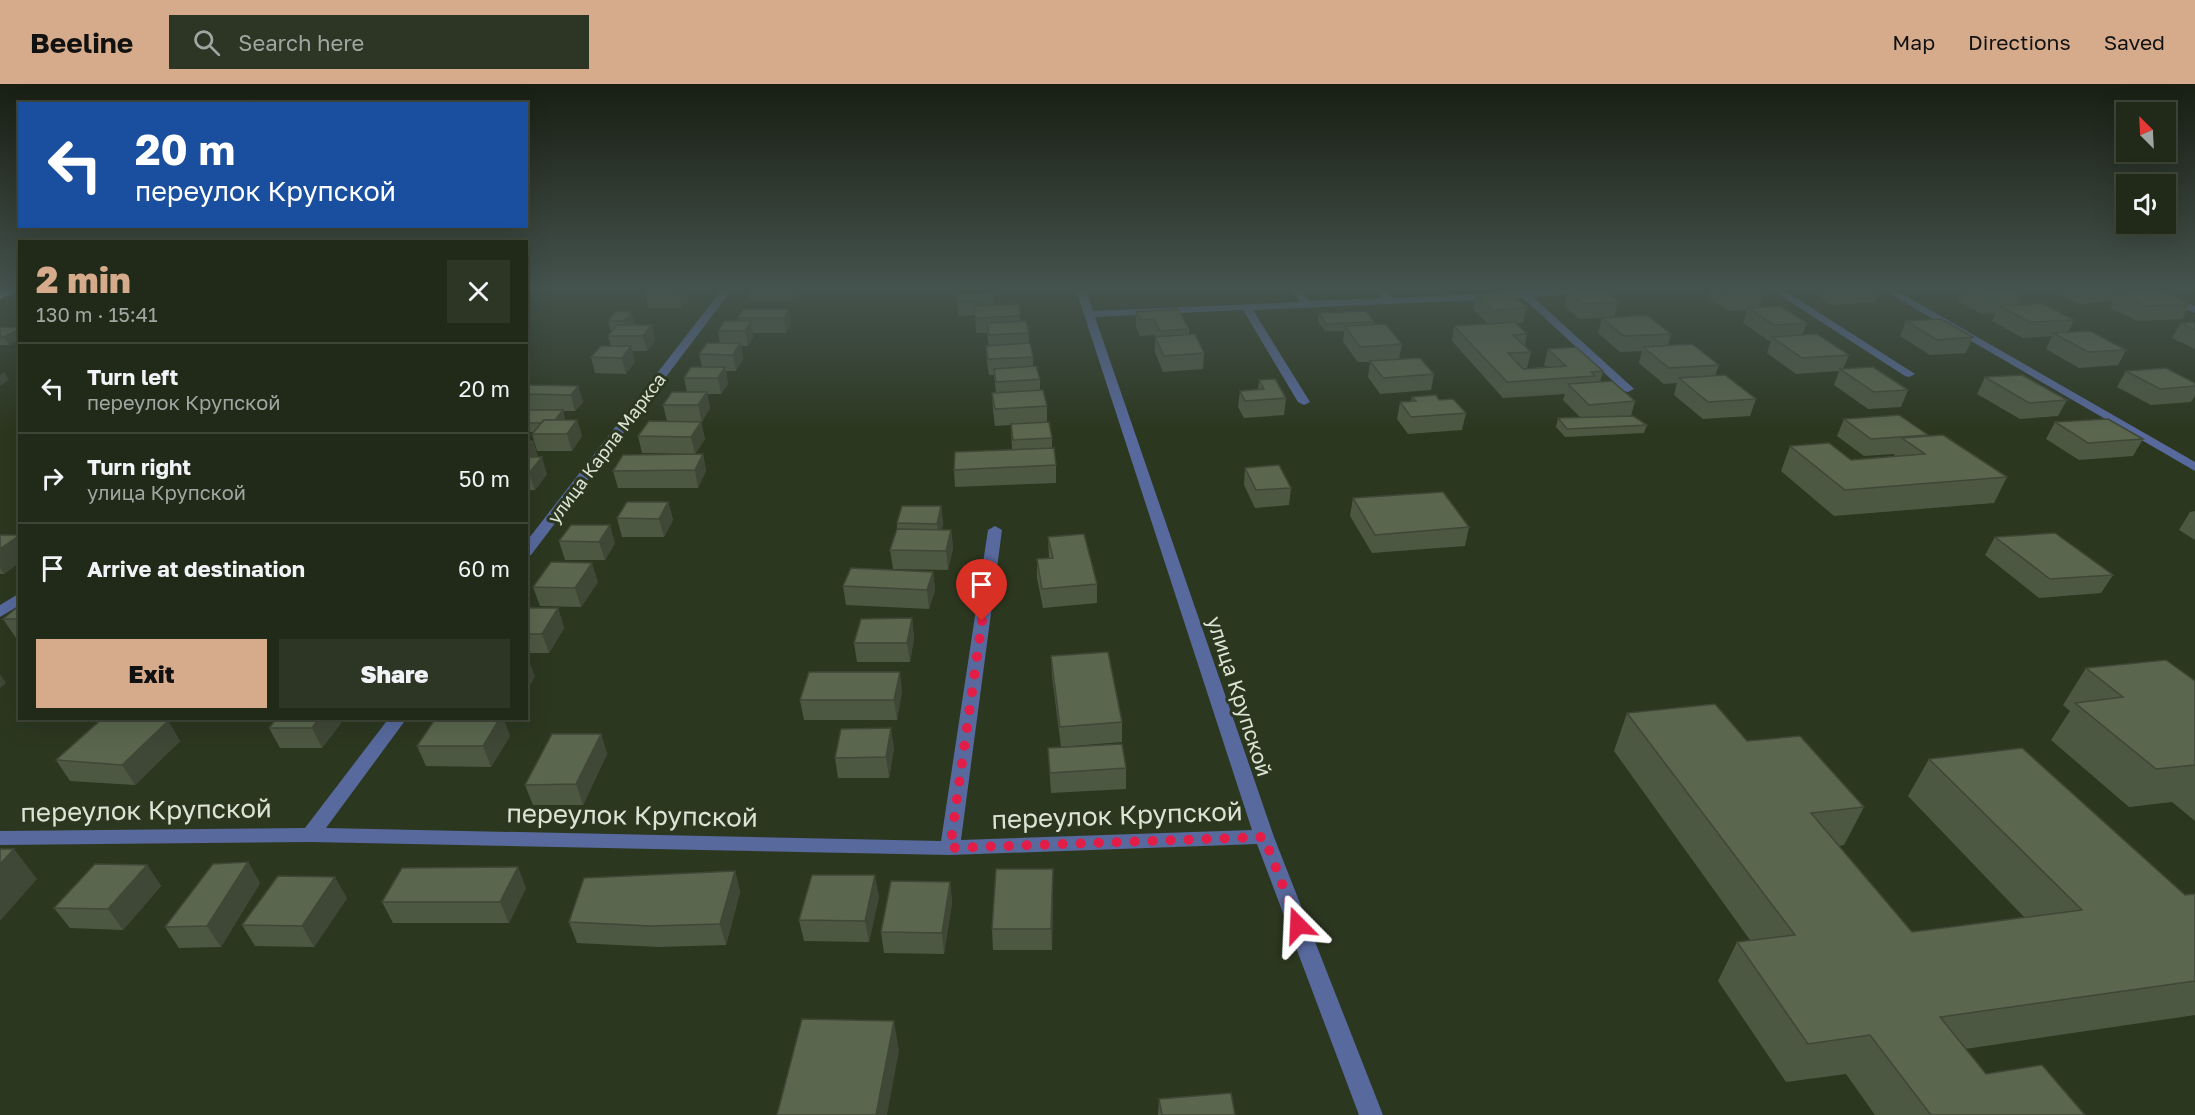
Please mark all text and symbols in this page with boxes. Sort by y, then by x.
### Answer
search box [169,15,589,69]
text: Beeline [30,26,133,59]
icon: search [190,26,223,59]
text: Search here [238,29,364,56]
text: Map [1892,29,1935,55]
text: Directions [1968,29,2071,55]
text: Saved [2104,29,2165,55]
north arrow [2116,102,2176,162]
map controls [2116,102,2176,234]
text: 20 m [135,124,235,174]
icon: left [36,126,114,204]
button: sound [2116,174,2176,234]
text: переулок Крупской [135,175,396,207]
text: 2 min [36,258,131,301]
button: close [447,260,510,323]
text: 130 m · 15:41 [36,302,158,326]
text: Turn left [87,363,178,390]
street label: улица Карла Маркса [542,368,670,528]
icon: left [36,372,69,405]
text: 20 m [459,375,510,402]
text: переулок Крупской [87,390,280,414]
text: Turn right [87,453,191,480]
icon: right [36,462,69,495]
text: 50 m [459,465,510,492]
text: улица Крупской [87,480,246,504]
icon: arrive [36,552,69,585]
text: Arrive at destination [87,555,305,582]
text: 60 m [458,555,510,582]
pin [956,559,1007,621]
icon: arrive [965,568,998,601]
street label: улица Крупской [1202,613,1278,779]
button: Exit [36,639,267,708]
button: Share [279,639,510,708]
street label: переулок Крупской [20,792,272,828]
street label: переулок Крупской [991,795,1243,835]
street label: переулок Крупской [506,797,758,833]
position arrow [1266,893,1330,957]

